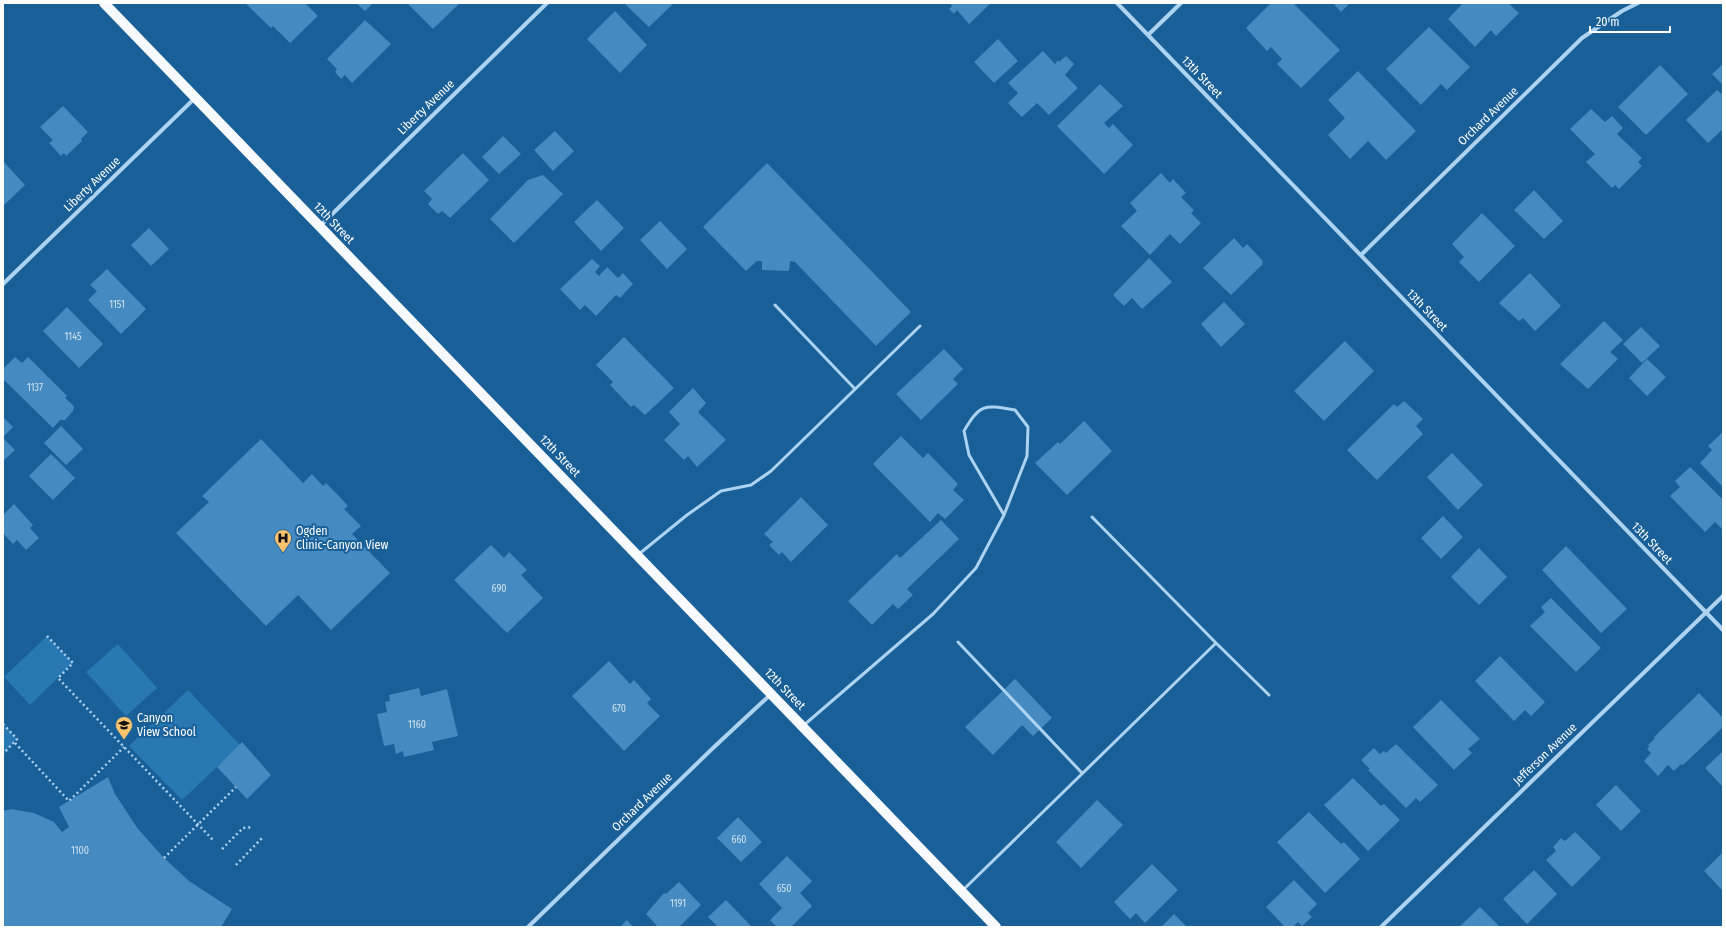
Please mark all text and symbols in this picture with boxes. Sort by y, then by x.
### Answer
scale bar [1590,8,1670,34]
text: 20 m [1596,15,1620,29]
street label: 13th Street [1179,53,1225,101]
street label: Liberty Avenue [395,77,457,137]
street label: Orchard Avenue [1455,84,1521,148]
street label: Liberty Avenue [61,154,123,214]
street label: 12th Street [311,199,357,247]
street label: 13th Street [1404,286,1450,334]
house number: 1151 [109,299,125,311]
house number: 1145 [65,331,82,343]
house number: 1137 [27,382,43,394]
street label: 12th Street [537,432,583,480]
street label: 13th Street [1629,519,1675,567]
place label: Ogden Clinic-Canyon View [296,524,388,552]
hospital icon: Ogden Clinic-Canyon View [273,528,293,553]
house number: 690 [492,583,506,595]
street label: 12th Street [762,665,808,713]
house number: 670 [612,703,626,715]
place label: Canyon View School [137,711,196,739]
school or university icon: Canyon View School [114,715,134,740]
house number: 1160 [408,719,426,731]
street label: Jefferson Avenue [1510,720,1580,788]
street label: Orchard Avenue [609,770,675,834]
house number: 660 [731,834,747,846]
house number: 1100 [71,845,89,857]
house number: 650 [777,883,791,895]
house number: 1191 [670,898,686,910]

